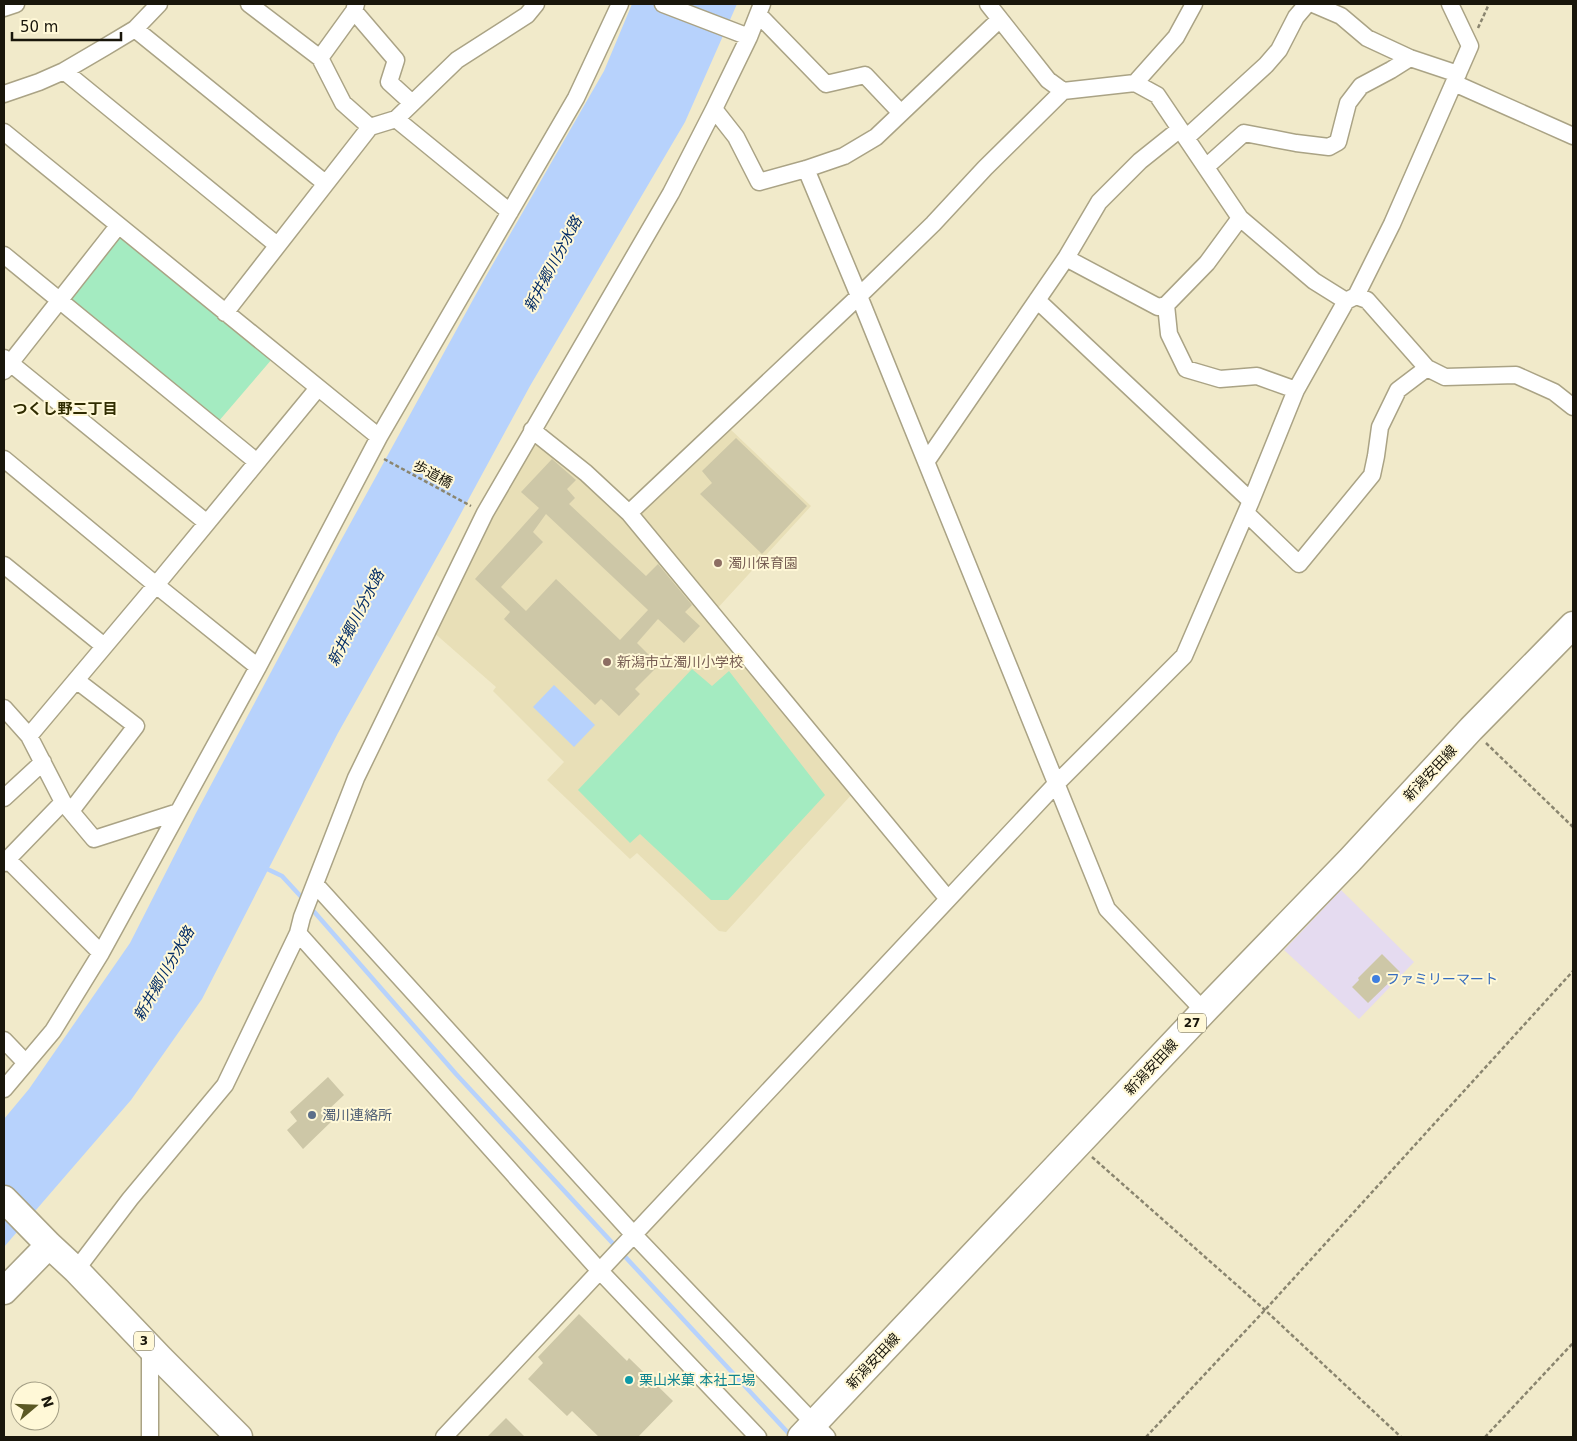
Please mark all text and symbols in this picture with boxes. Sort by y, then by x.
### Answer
scale bar [12,10,121,42]
text: 50 m [20,18,58,36]
water label: 新井郷川分水路 [520,212,587,315]
district label: つくし野二丁目 [12,400,118,418]
street label: 歩道橋 [411,457,455,491]
place label: 濁川保育園 [728,555,798,571]
marker: 濁川保育園 [712,557,724,569]
water label: 新井郷川分水路 [324,565,389,669]
place label: 新潟市立濁川小学校 [617,654,743,670]
marker: 新潟市立濁川小学校 [601,656,613,668]
street label: 新潟安田線 [1400,742,1460,804]
water label: 新井郷川分水路 [130,922,199,1024]
place label: ファミリーマート [1386,971,1498,987]
marker: ファミリーマート [1370,973,1382,985]
road number: 27 [1178,1014,1206,1032]
street label: 新潟安田線 [1121,1036,1181,1098]
place label: 濁川連絡所 [322,1107,392,1123]
marker: 濁川連絡所 [306,1109,318,1121]
street label: 新潟安田線 [843,1330,903,1392]
road number: 3 [134,1332,154,1350]
place label: 栗山米菓 本社工場 [639,1372,755,1388]
marker: 栗山米菓 本社工場 [623,1374,635,1386]
north arrow [10,1381,60,1431]
text: N [38,1394,57,1410]

